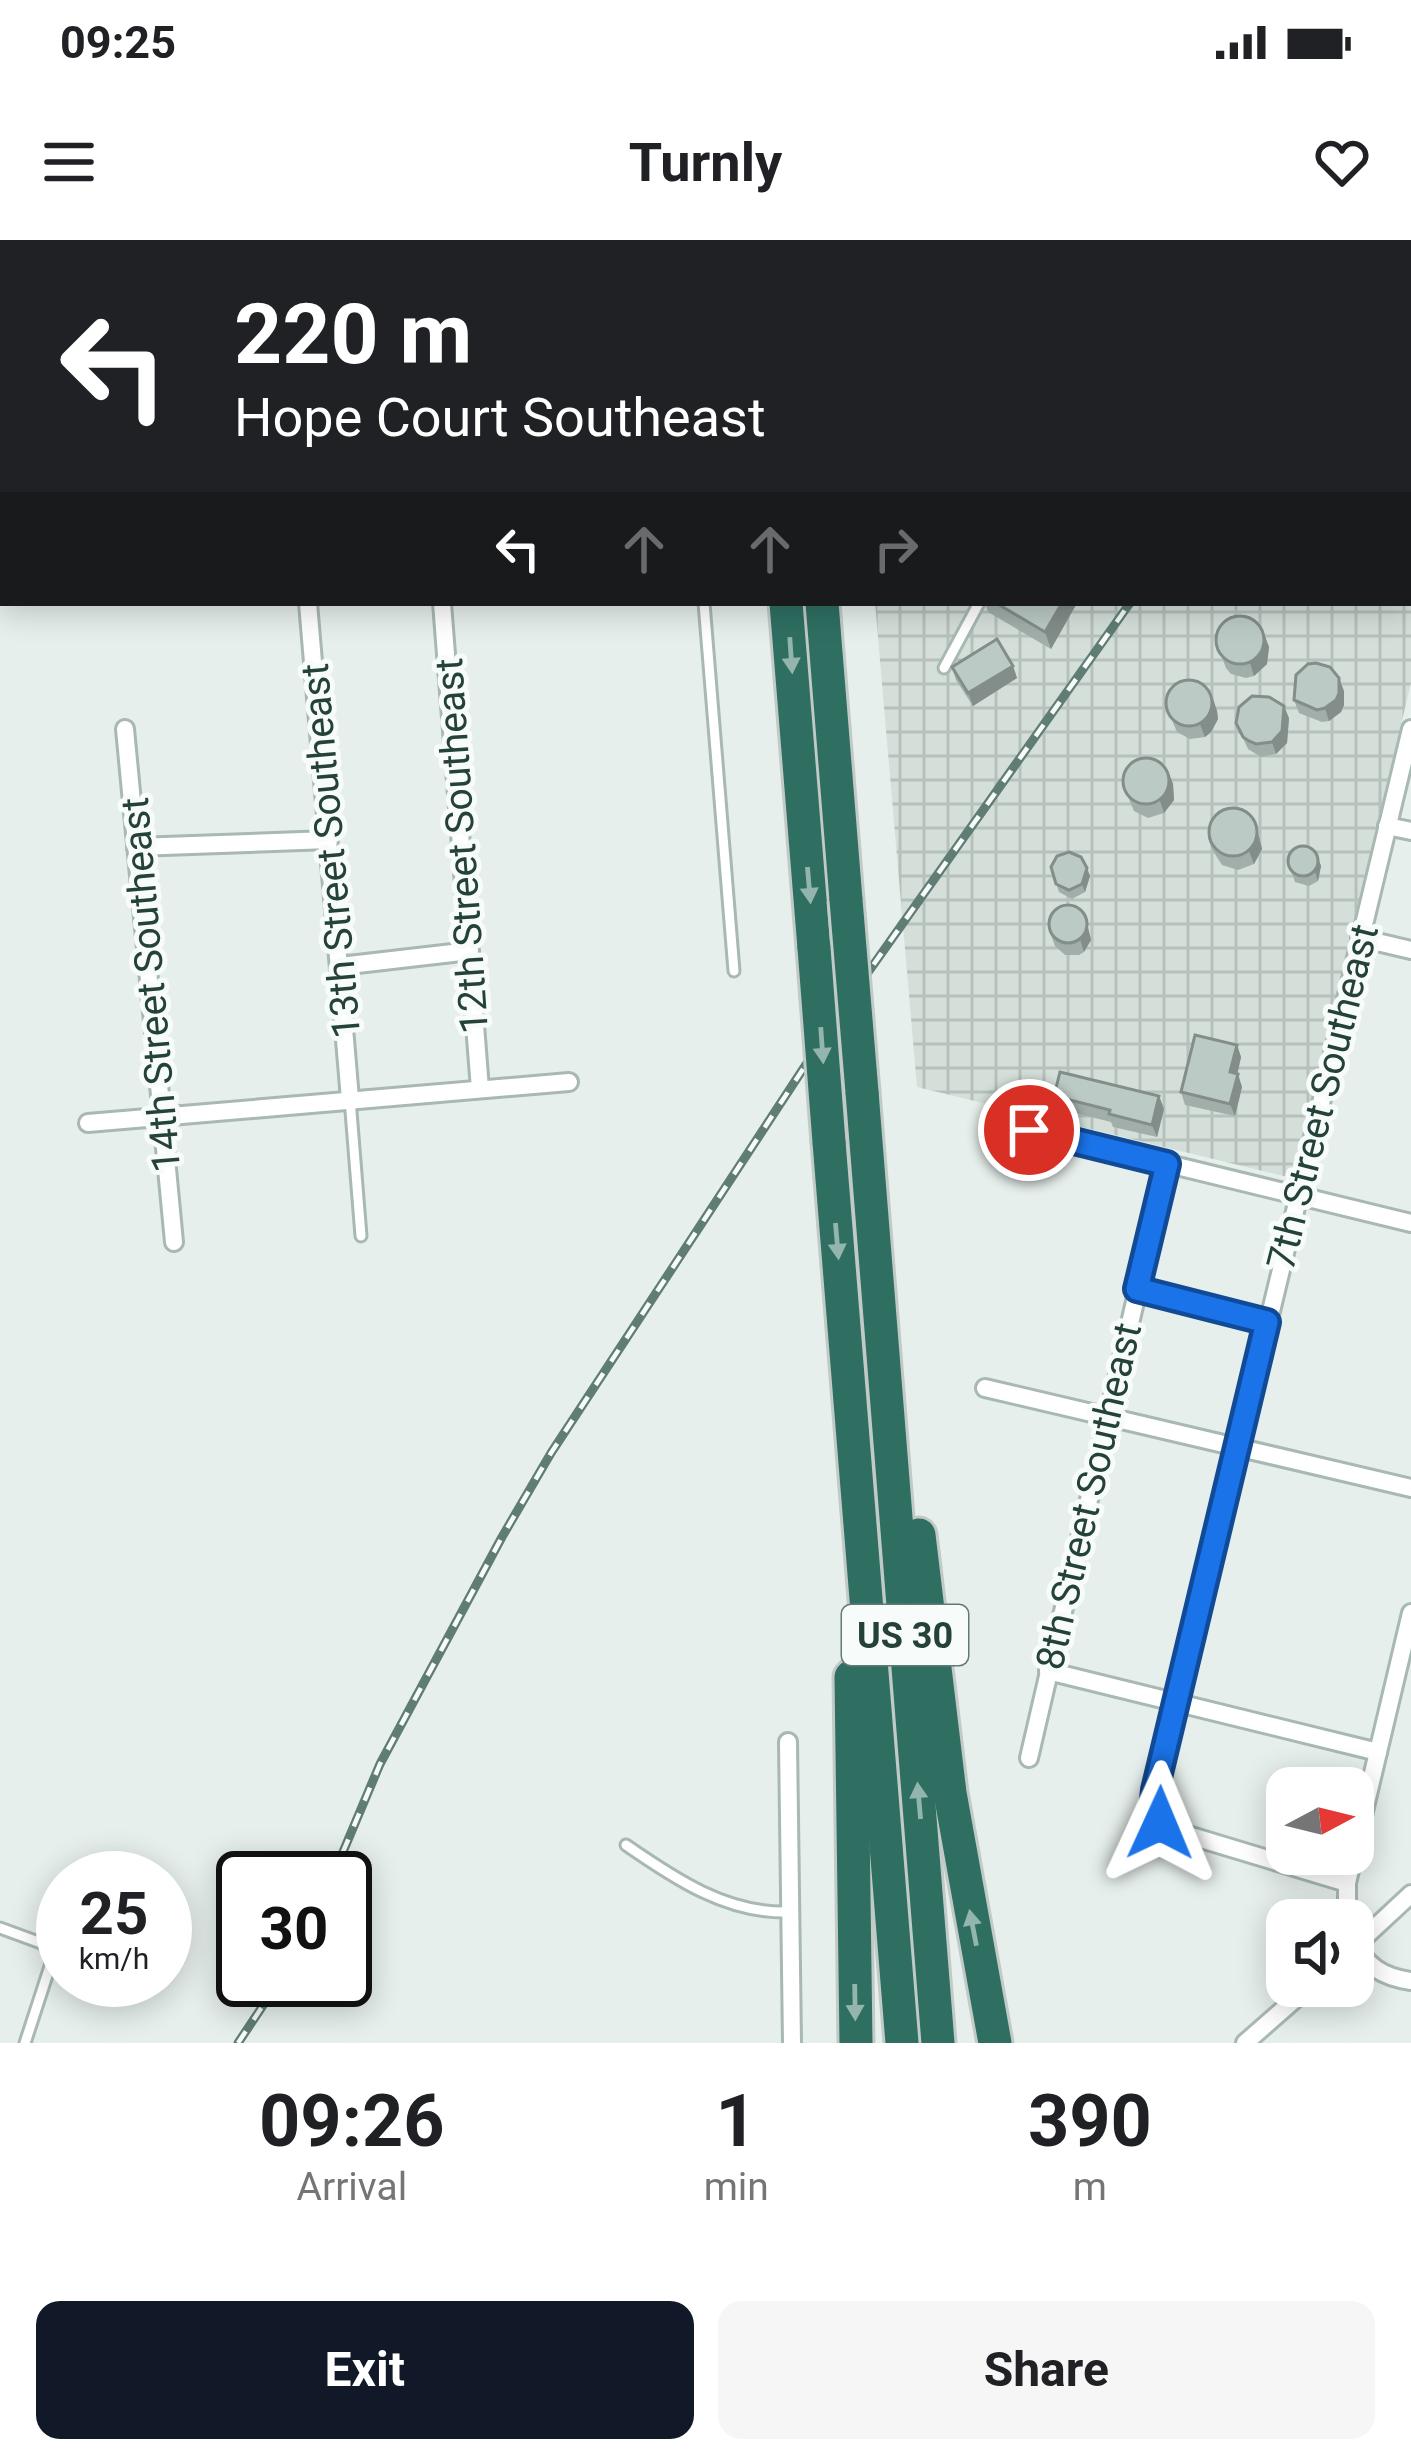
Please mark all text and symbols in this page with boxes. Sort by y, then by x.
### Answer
text: 09:25 [60,16,176,69]
icon: menu [36,129,102,195]
icon: heart [1309,129,1375,195]
text: Turnly [629,131,782,194]
text: 220 m [234,285,472,384]
icon: left [36,288,192,444]
text: Hope Court Southeast [234,386,766,449]
icon: left [485,516,551,582]
icon: ahead [611,516,677,582]
icon: ahead [737,516,803,582]
icon: right [863,516,929,582]
one-way arrow [781,637,800,675]
street label: 12th Street Southeast [426,657,498,1035]
street label: 13th Street Southeast [292,662,370,1040]
street label: 14th Street Southeast [112,796,190,1174]
one-way arrow [800,867,819,904]
street label: 7th Street Southeast [1258,920,1388,1275]
one-way arrow [812,1027,831,1064]
pin [978,1079,1080,1181]
icon: arrive [996,1097,1062,1163]
one-way arrow [828,1223,847,1260]
street label: 8th Street Southeast [1027,1318,1151,1674]
road number: US 30 [842,1605,968,1665]
position arrow [1097,1760,1223,1886]
north arrow [1266,1767,1374,1875]
map controls [1266,1767,1374,2007]
one-way arrow [909,1782,928,1819]
speed limit sign: 30 [216,1851,372,2007]
text: 25 [80,1878,148,1949]
button: sound [1266,1899,1374,2007]
one-way arrow [963,1909,982,1946]
text: km/h [79,1941,149,1976]
one-way arrow [846,1984,865,2022]
text: 09:26 [259,2079,445,2164]
text: 1 [716,2079,757,2164]
text: 390 [1028,2079,1152,2164]
text: Arrival [296,2164,407,2210]
text: min [704,2164,769,2210]
text: m [1073,2164,1107,2210]
button: Exit [36,2301,694,2439]
button: Share [718,2301,1375,2439]

